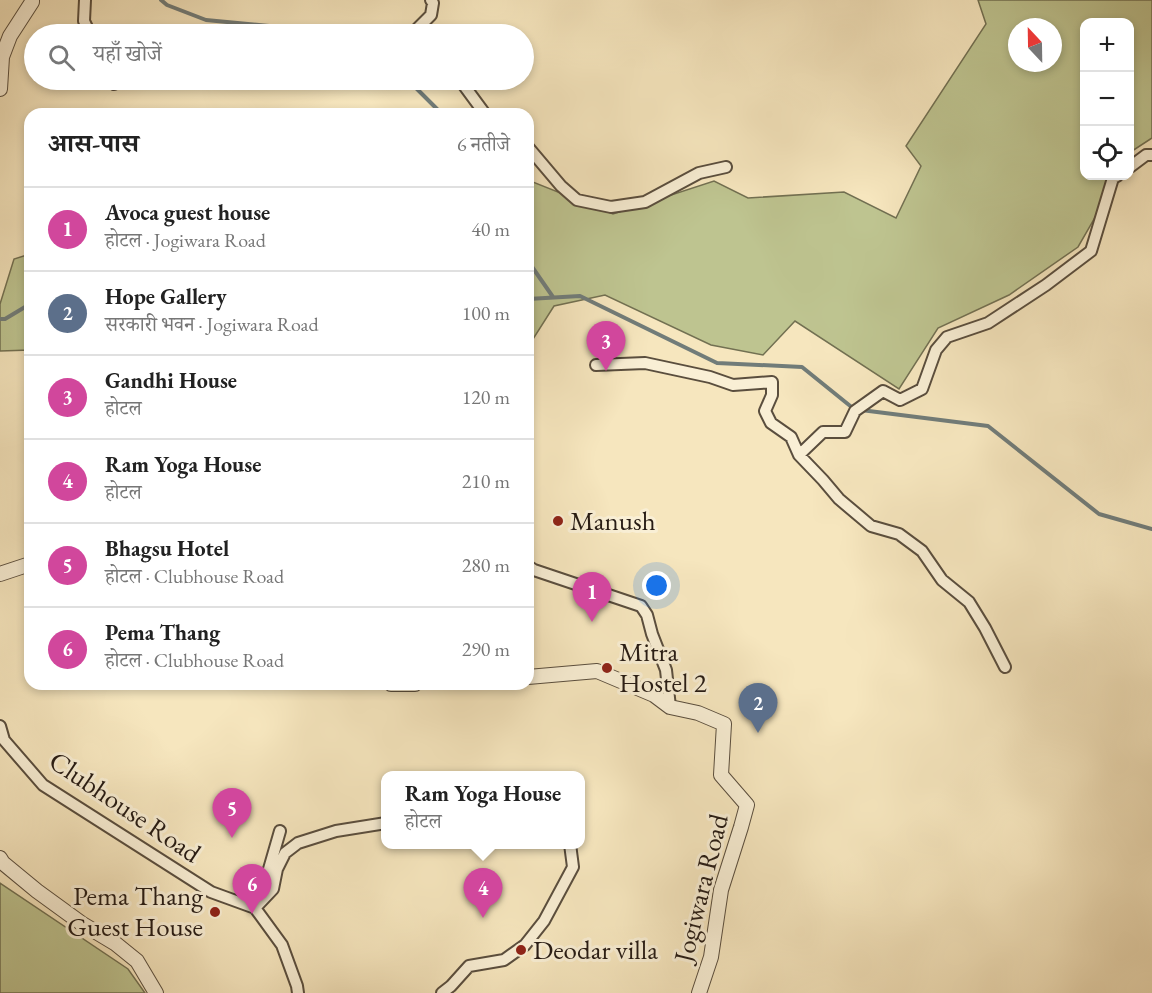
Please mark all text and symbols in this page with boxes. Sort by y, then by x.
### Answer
north arrow [1008,18,1062,72]
map controls [1080,18,1134,180]
button: + [1080,18,1134,72]
search box [24,24,534,90]
text: यहाँ खोजें [93,39,162,68]
icon: search [45,41,78,74]
button: − [1080,72,1134,126]
text: आस-पास [48,126,139,160]
button: locate [1080,126,1134,180]
text: 6 नतीजे [457,131,510,157]
text: Avoca guest house [105,198,270,227]
text: 1 [62,216,73,242]
text: 40 m [471,216,510,242]
text: होटल · Jogiwara Road [105,227,266,253]
text: Hope Gallery [105,282,227,311]
text: 2 [62,300,73,326]
text: 100 m [462,300,510,326]
text: सरकारी भवन · Jogiwara Road [105,311,319,337]
pin: 3 [586,322,626,371]
text: Gandhi House [105,366,237,395]
text: 3 [62,384,73,410]
text: 120 m [462,384,510,410]
text: होटल [105,395,142,421]
text: Ram Yoga House [105,450,261,479]
text: 4 [62,468,73,494]
text: 210 m [462,468,510,494]
text: होटल [105,479,142,505]
place label: Manush [570,503,656,538]
marker: Manush [551,514,565,528]
text: Bhagsu Hotel [105,534,229,563]
text: 5 [62,552,73,578]
text: 280 m [462,552,510,578]
text: होटल · Clubhouse Road [105,563,284,589]
your location [642,571,671,600]
pin: 1 [572,572,612,622]
text: Pema Thang [105,618,220,647]
place label: Mitra Hostel 2 [619,634,707,700]
text: 6 [62,636,73,662]
text: 290 m [462,636,510,662]
text: होटल · Clubhouse Road [105,647,284,673]
marker: Mitra Hostel 2 [600,661,614,675]
pin: 2 [738,684,777,733]
street label: Clubhouse Road [43,743,208,871]
popup [381,771,585,849]
text: Ram Yoga House [405,779,561,808]
pin: 5 [212,788,252,838]
text: होटल [405,808,442,834]
street label: Jogiwara Road [665,810,736,968]
pin: 6 [232,864,272,914]
pin: 4 [464,868,502,918]
place label: Pema Thang Guest House [67,878,203,944]
marker: Pema Thang Guest House [208,905,222,919]
place label: Deodar villa [533,932,658,967]
marker: Deodar villa [514,943,528,957]

